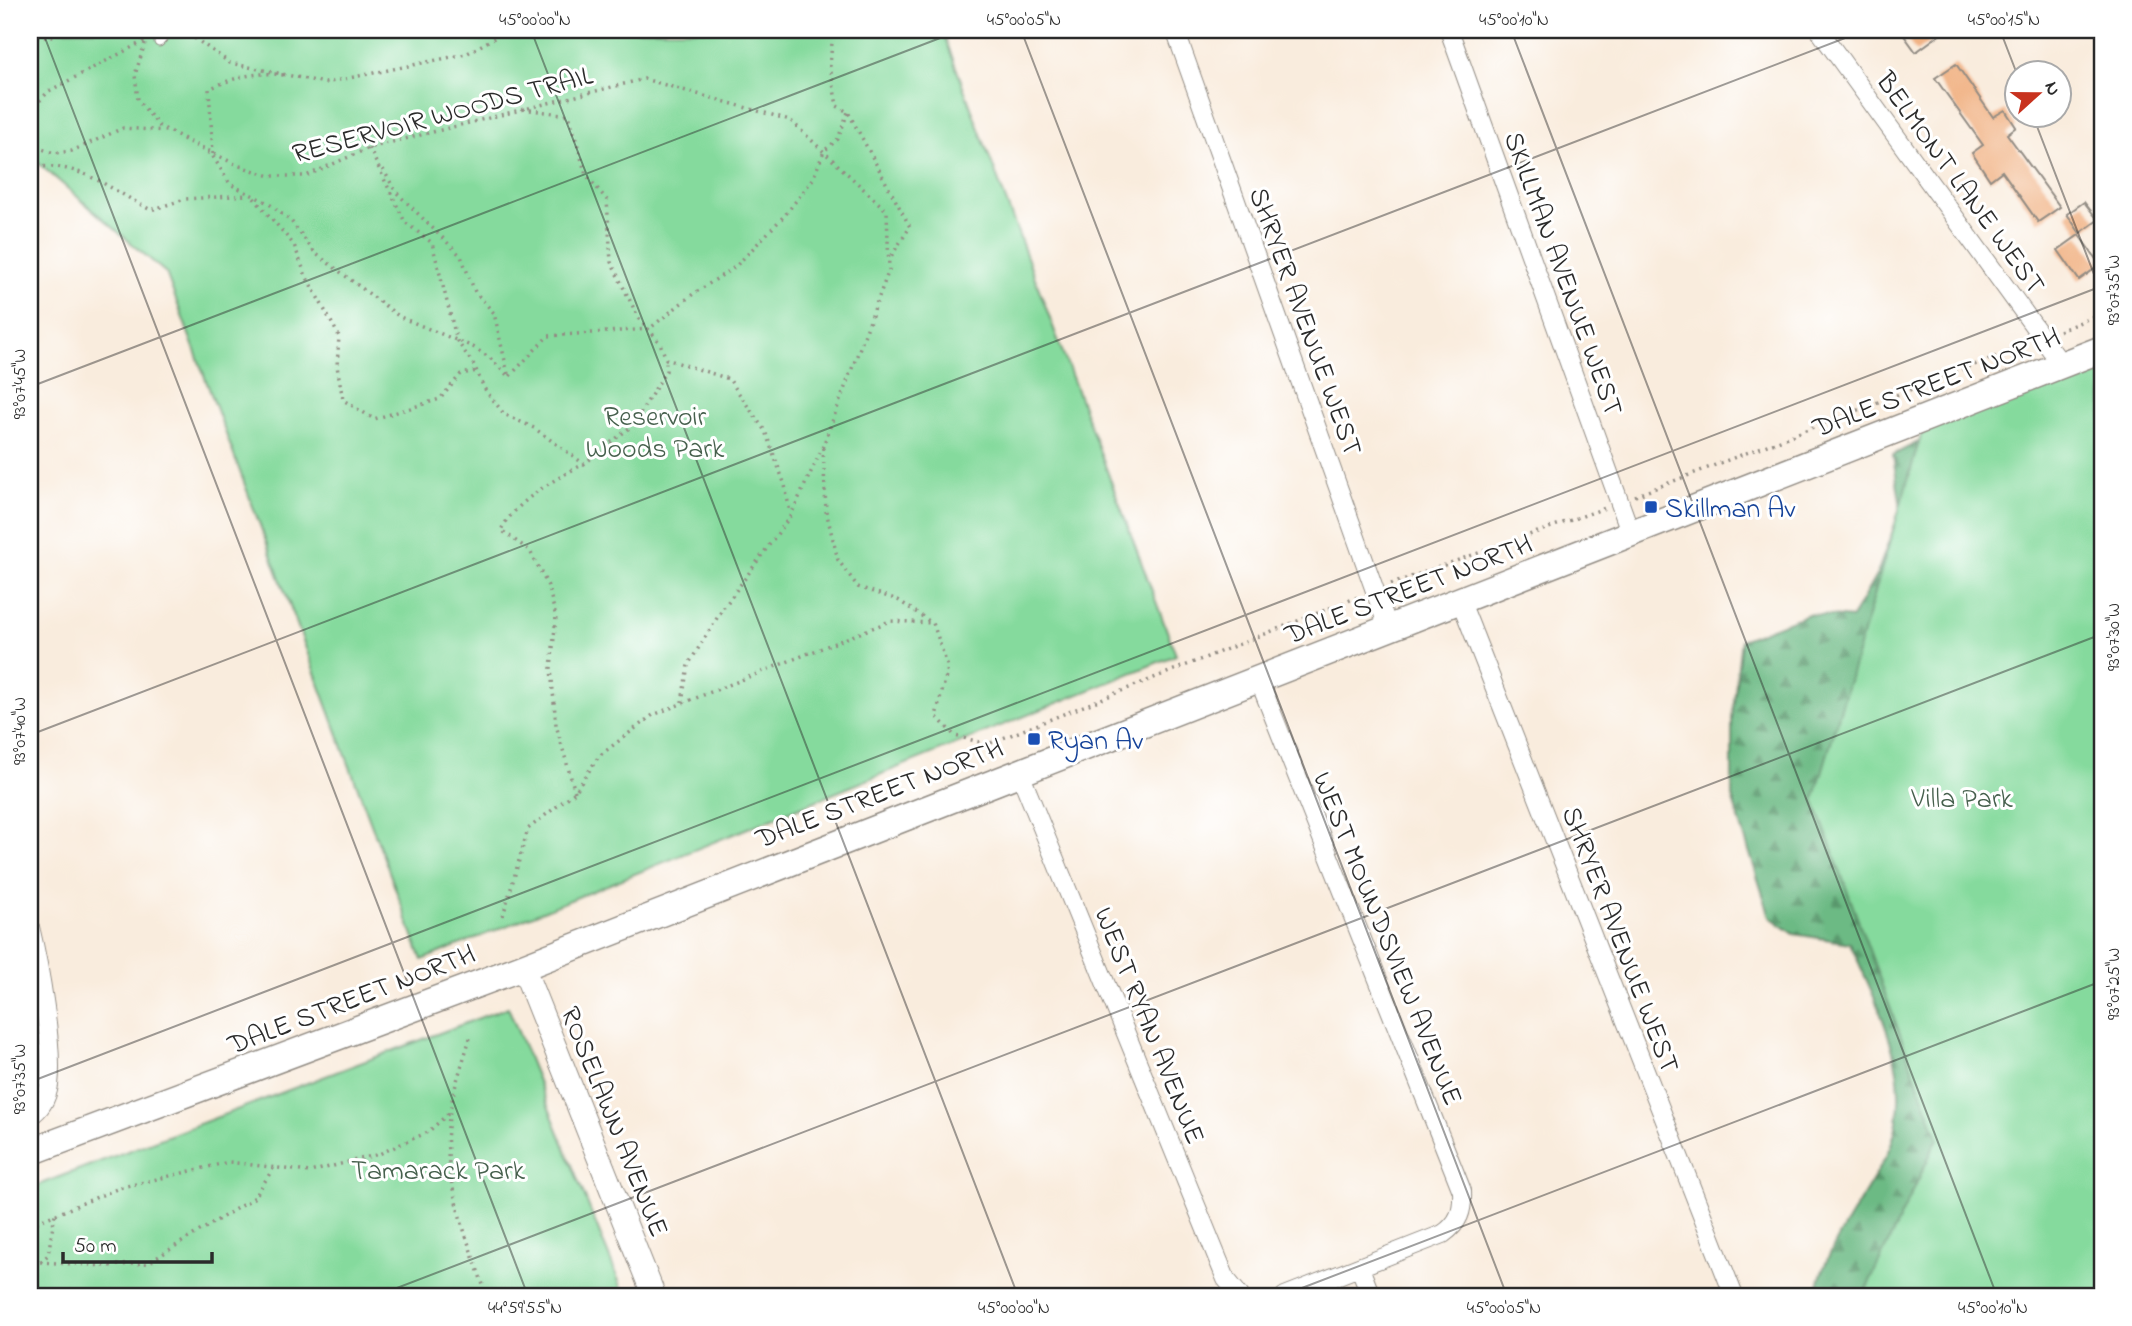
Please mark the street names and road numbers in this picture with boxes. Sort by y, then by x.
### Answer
street label: RESERVOIR WOODS TRAIL [288,56,598,176]
street label: BELMONT LANE WEST [1870,64,2054,300]
street label: SKILLMAN AVENUE WEST [1491,126,1632,422]
street label: SHRYER AVENUE WEST [1236,182,1371,462]
street label: DALE STREET NORTH [1807,318,2067,451]
street label: DALE STREET NORTH [1279,525,1539,658]
street label: DALE STREET NORTH [750,729,1010,862]
street label: WEST MOUNDSVIEW AVENUE [1300,766,1472,1112]
street label: SHRYER AVENUE WEST [1549,801,1689,1080]
street label: WEST RYAN AVENUE [1082,902,1214,1151]
street label: DALE STREET NORTH [222,935,482,1068]
street label: ROSELAWN AVENUE [548,1001,678,1244]

